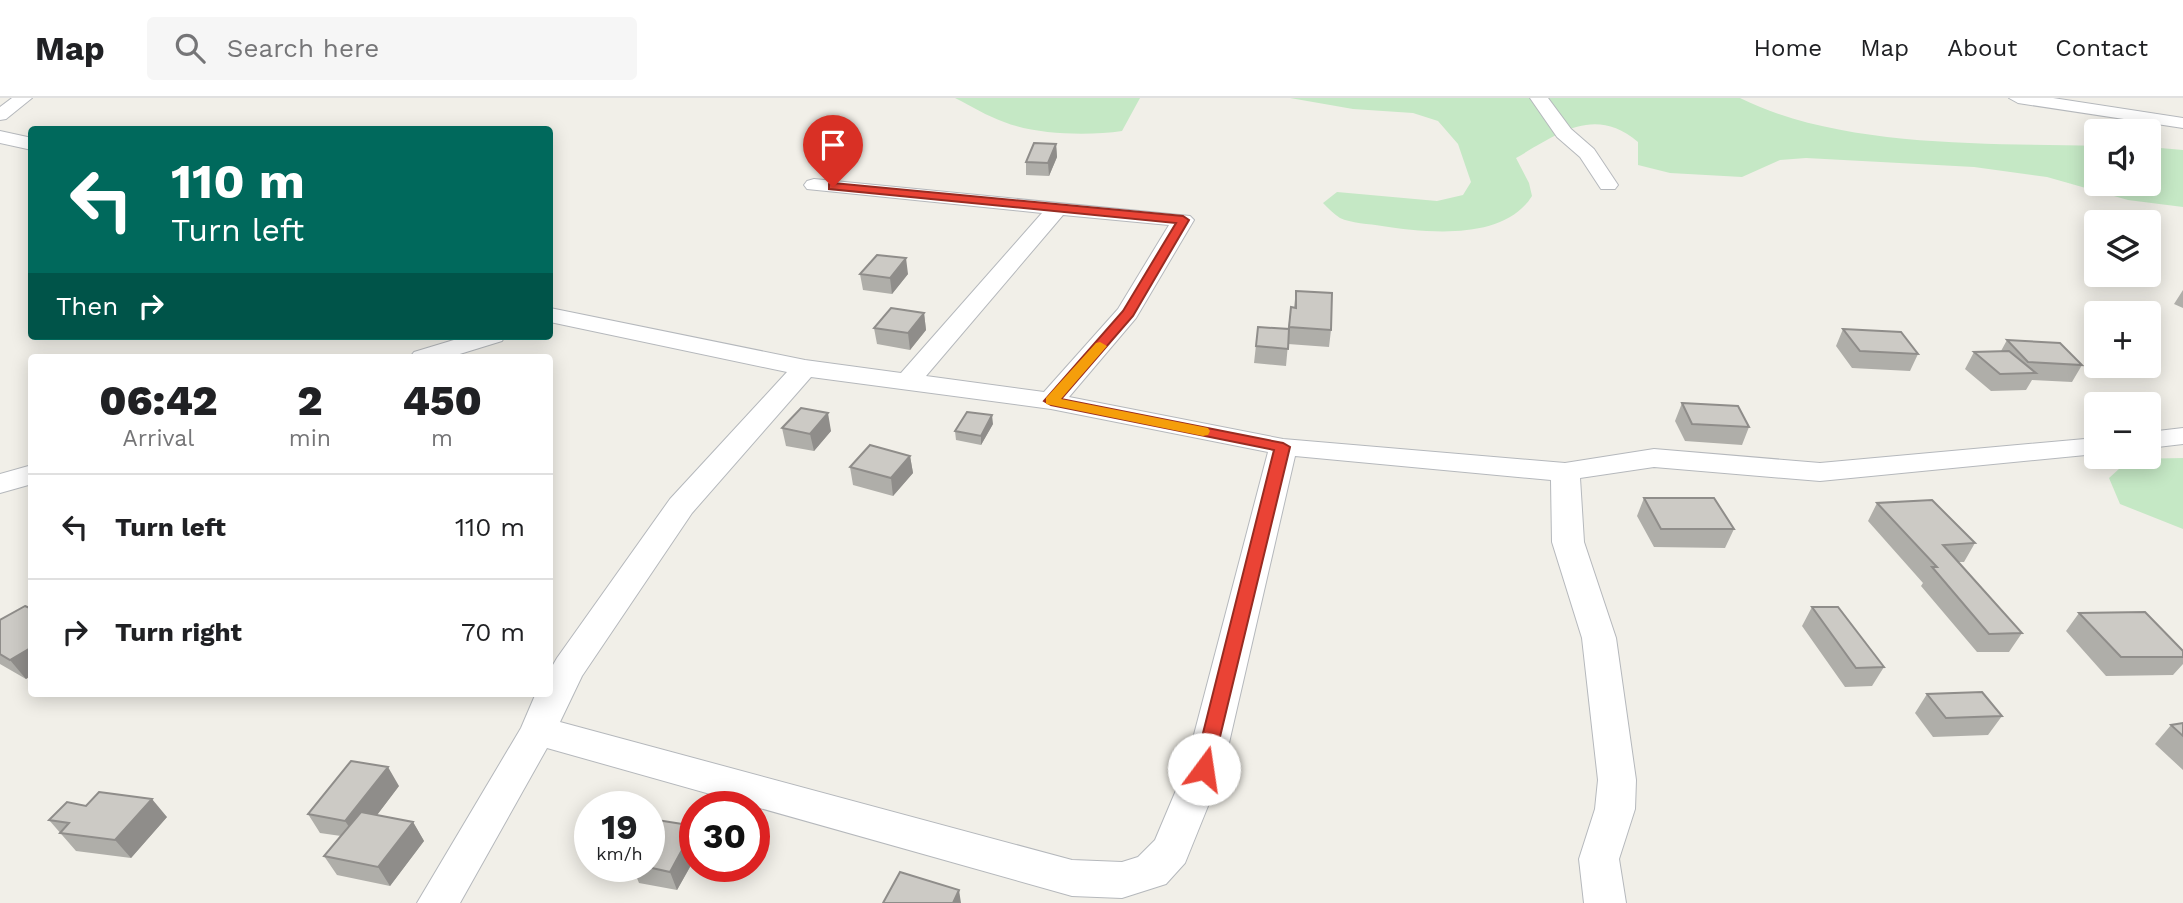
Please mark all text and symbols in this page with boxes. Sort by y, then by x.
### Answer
search box [147,17,637,80]
text: Map [35,29,105,68]
icon: search [171,29,209,67]
text: Search here [227,33,379,63]
text: Home [1754,34,1822,62]
text: Map [1860,34,1909,62]
text: About [1947,34,2017,62]
text: Contact [2055,34,2148,62]
pin [803,115,863,187]
map controls [2084,119,2161,469]
button: sound [2084,119,2161,196]
icon: arrive [814,126,852,164]
text: 110 m [171,152,305,210]
icon: left [56,154,147,245]
button: layers [2084,210,2161,287]
text: Turn left [171,211,304,249]
icon: right [132,287,170,325]
text: Then [56,291,118,321]
button: + [2084,301,2161,378]
text: 06:42 [99,376,218,425]
text: 2 [297,376,323,425]
text: 450 [402,376,482,425]
button: − [2084,392,2161,469]
text: Arrival [122,425,194,452]
text: min [289,425,331,452]
text: m [431,425,453,452]
icon: left [56,508,94,546]
text: Turn left [115,512,226,542]
text: 110 m [455,512,525,542]
icon: right [56,613,94,651]
text: Turn right [115,617,242,647]
text: 70 m [461,617,525,647]
position arrow [1167,732,1241,806]
speed limit sign: 30 [679,791,770,882]
text: 19 [601,806,638,848]
text: km/h [596,843,643,864]

